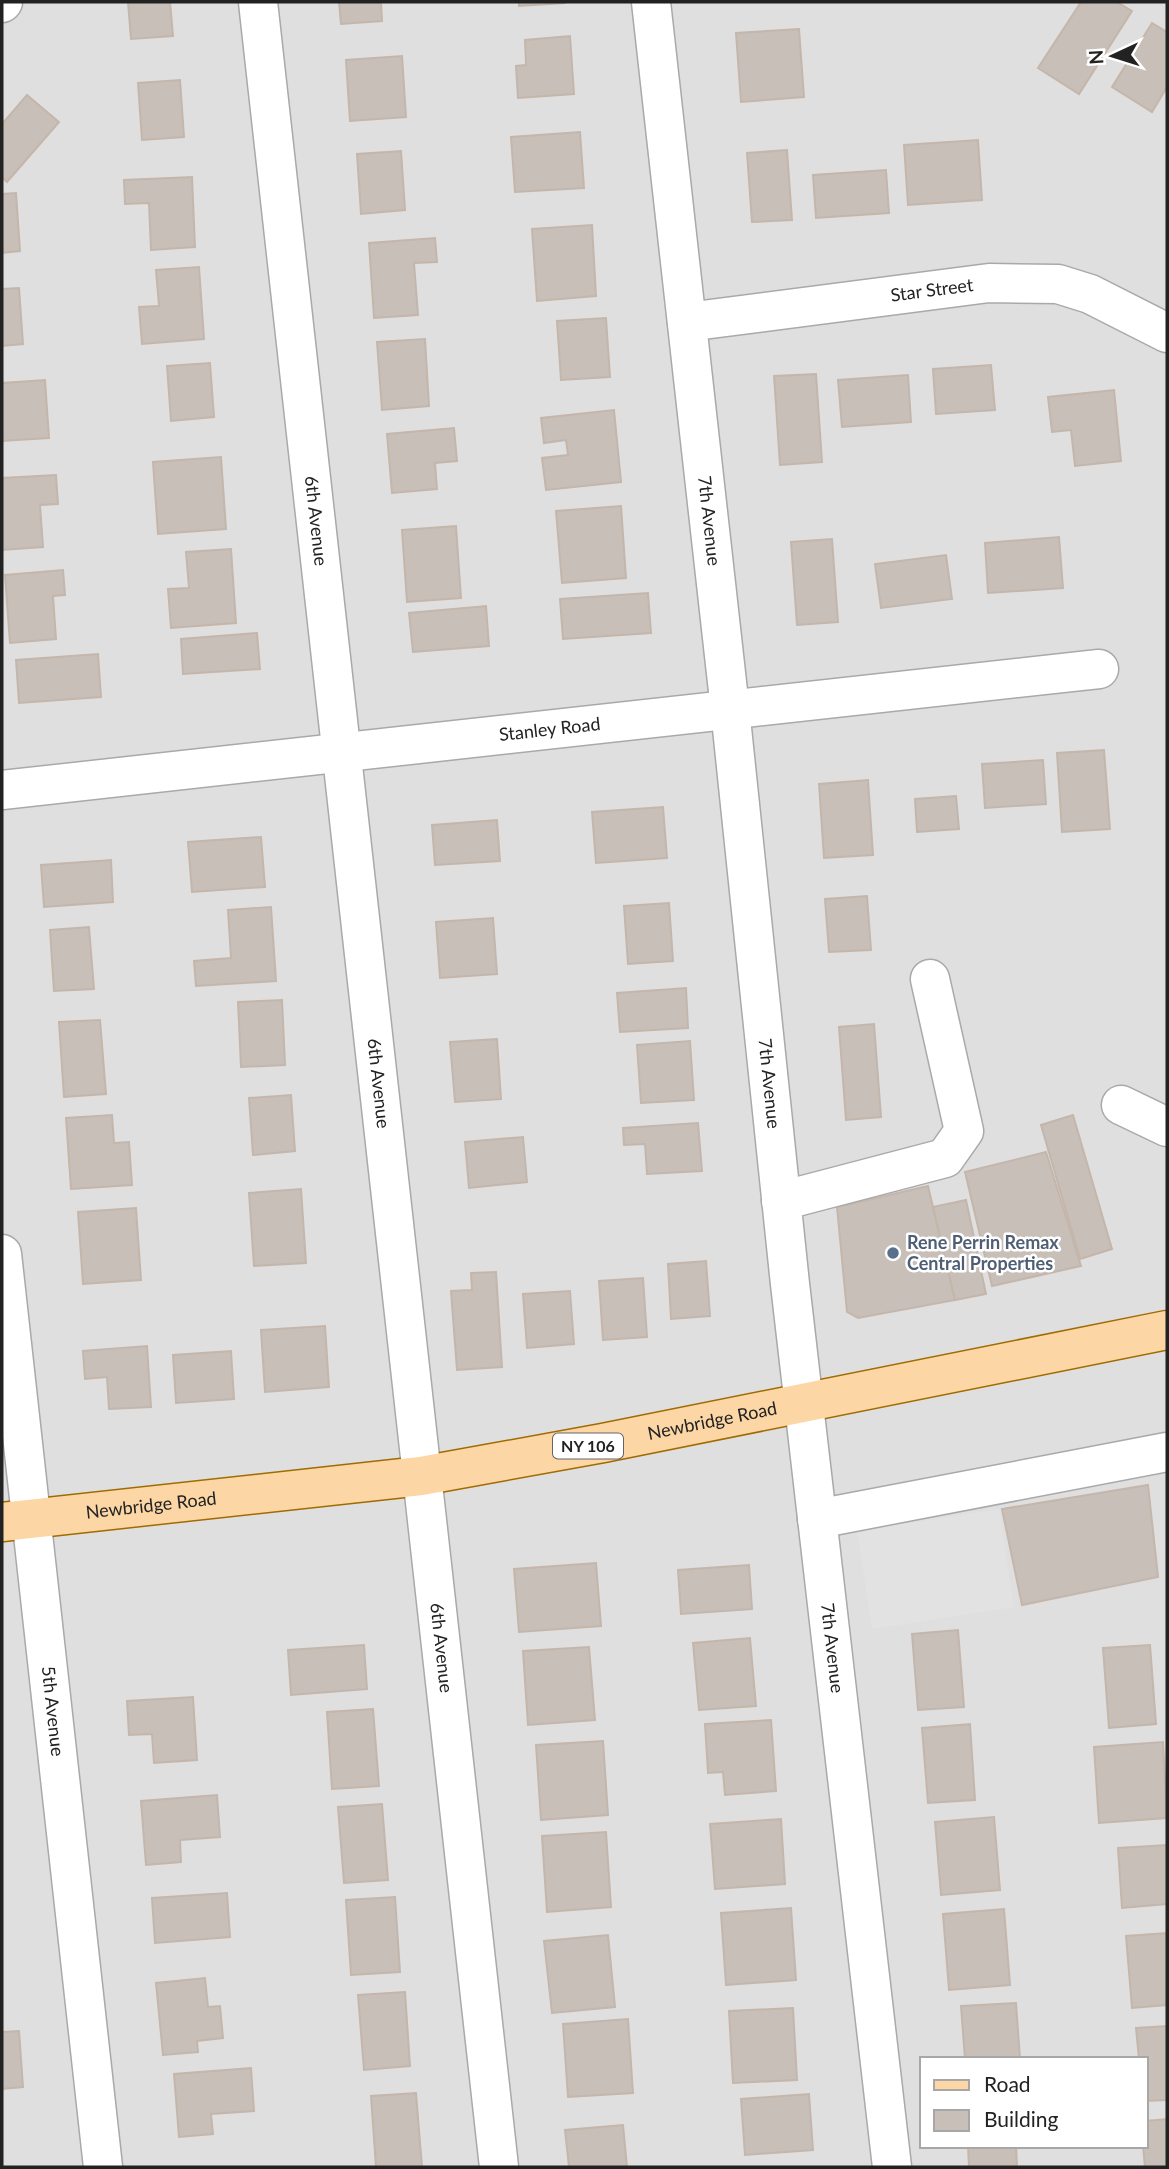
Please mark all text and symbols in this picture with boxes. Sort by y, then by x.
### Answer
north arrow [1078,21,1148,91]
text: N [1084,49,1108,65]
street label: Star Street [889,273,975,306]
street label: 6th Avenue [301,474,333,567]
street label: 7th Avenue [694,474,726,567]
street label: Stanley Road [498,712,601,745]
street label: 6th Avenue [363,1037,395,1129]
street label: 7th Avenue [754,1037,786,1130]
place label: Rene Perrin Remax Central Properties [907,1231,1059,1274]
marker: Rene Perrin Remax Central Properties [885,1245,901,1261]
street label: Newbridge Road [646,1396,779,1444]
road number: NY 106 [553,1434,623,1458]
street label: Newbridge Road [84,1487,218,1523]
street label: 6th Avenue [426,1601,458,1694]
street label: 7th Avenue [817,1602,849,1694]
street label: 5th Avenue [38,1665,69,1757]
legend [920,2057,1148,2148]
text: Road [984,2071,1031,2096]
text: Building [984,2106,1059,2131]

